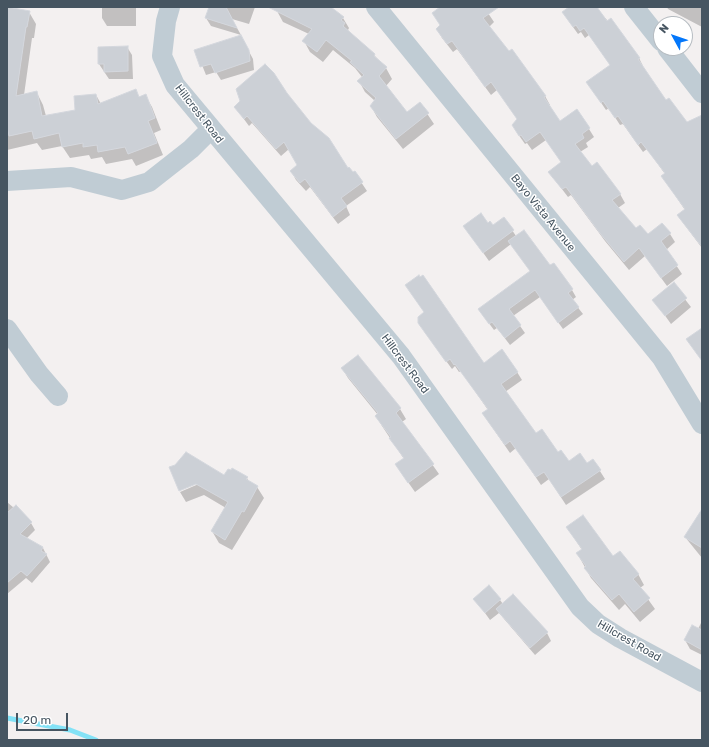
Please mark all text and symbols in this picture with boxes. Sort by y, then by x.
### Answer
north arrow [653,16,693,56]
text: N [657,21,672,36]
street label: Hillcrest Road [172,82,226,146]
street label: Bayo Vista Avenue [508,172,578,254]
street label: Hillcrest Road [378,332,432,396]
street label: Hillcrest Road [595,618,663,664]
scale bar [18,705,70,731]
text: 20 m [23,713,51,727]

